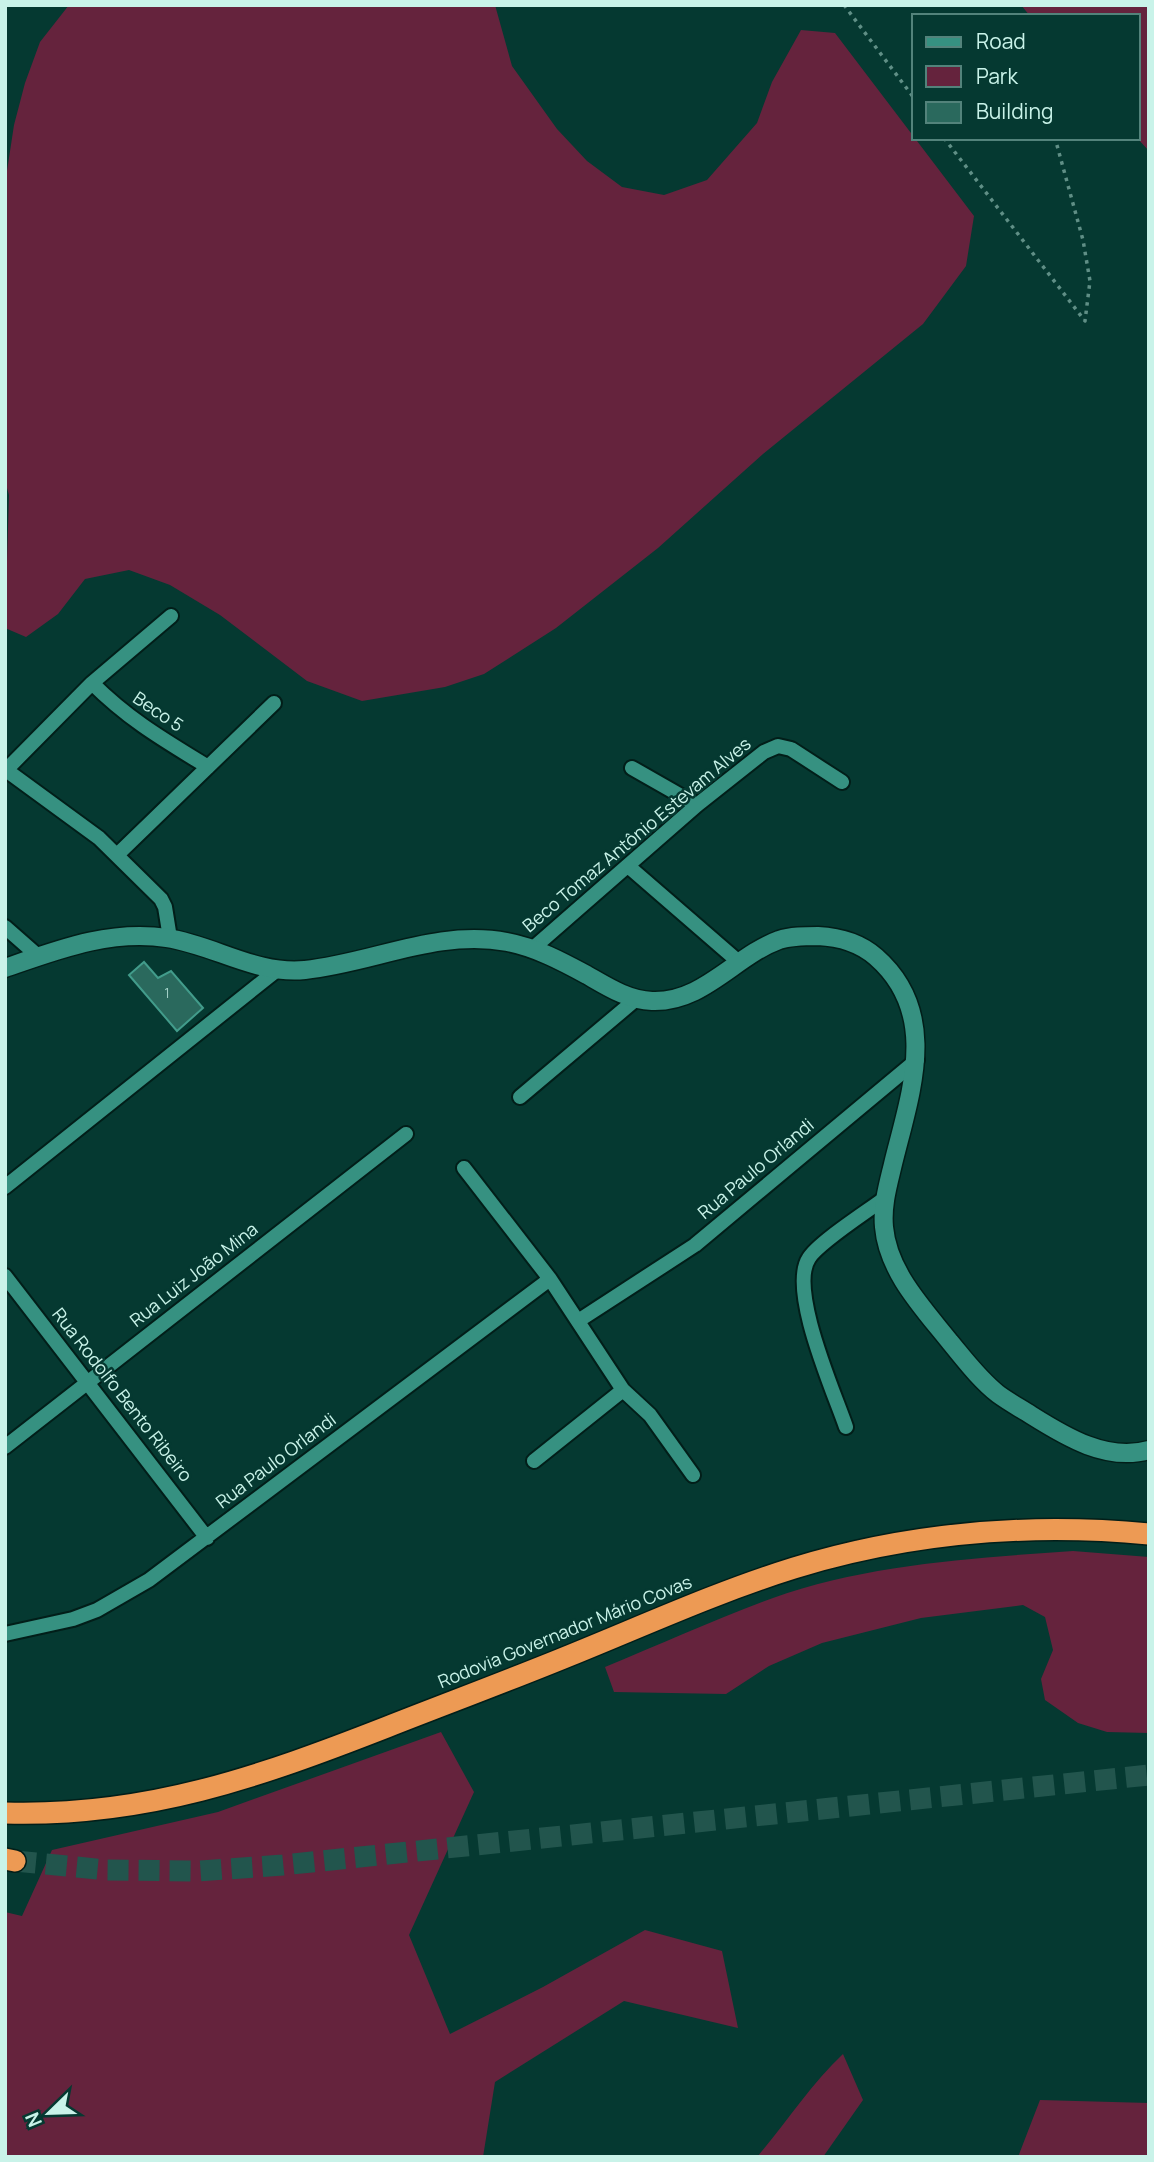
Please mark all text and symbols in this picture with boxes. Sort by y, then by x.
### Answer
legend [912,14,1140,140]
text: Road [976,27,1026,55]
text: Park [976,62,1018,90]
text: Building [976,97,1053,125]
street label: Beco 5 [129,686,188,737]
street label: Beco Tomaz Antônio Estevam Alves [517,731,756,937]
house number: 1 [164,983,170,1002]
street label: Rua Paulo Orlandi [692,1113,818,1224]
street label: Rua Luiz João Mina [124,1217,262,1332]
street label: Rua Rodolfo Bento Ribeiro [47,1303,198,1486]
street label: Rua Paulo Orlandi [210,1407,340,1513]
street label: Rodovia Governador Mário Covas [434,1569,695,1693]
north arrow [14,2078,84,2148]
text: N [19,2108,48,2131]

